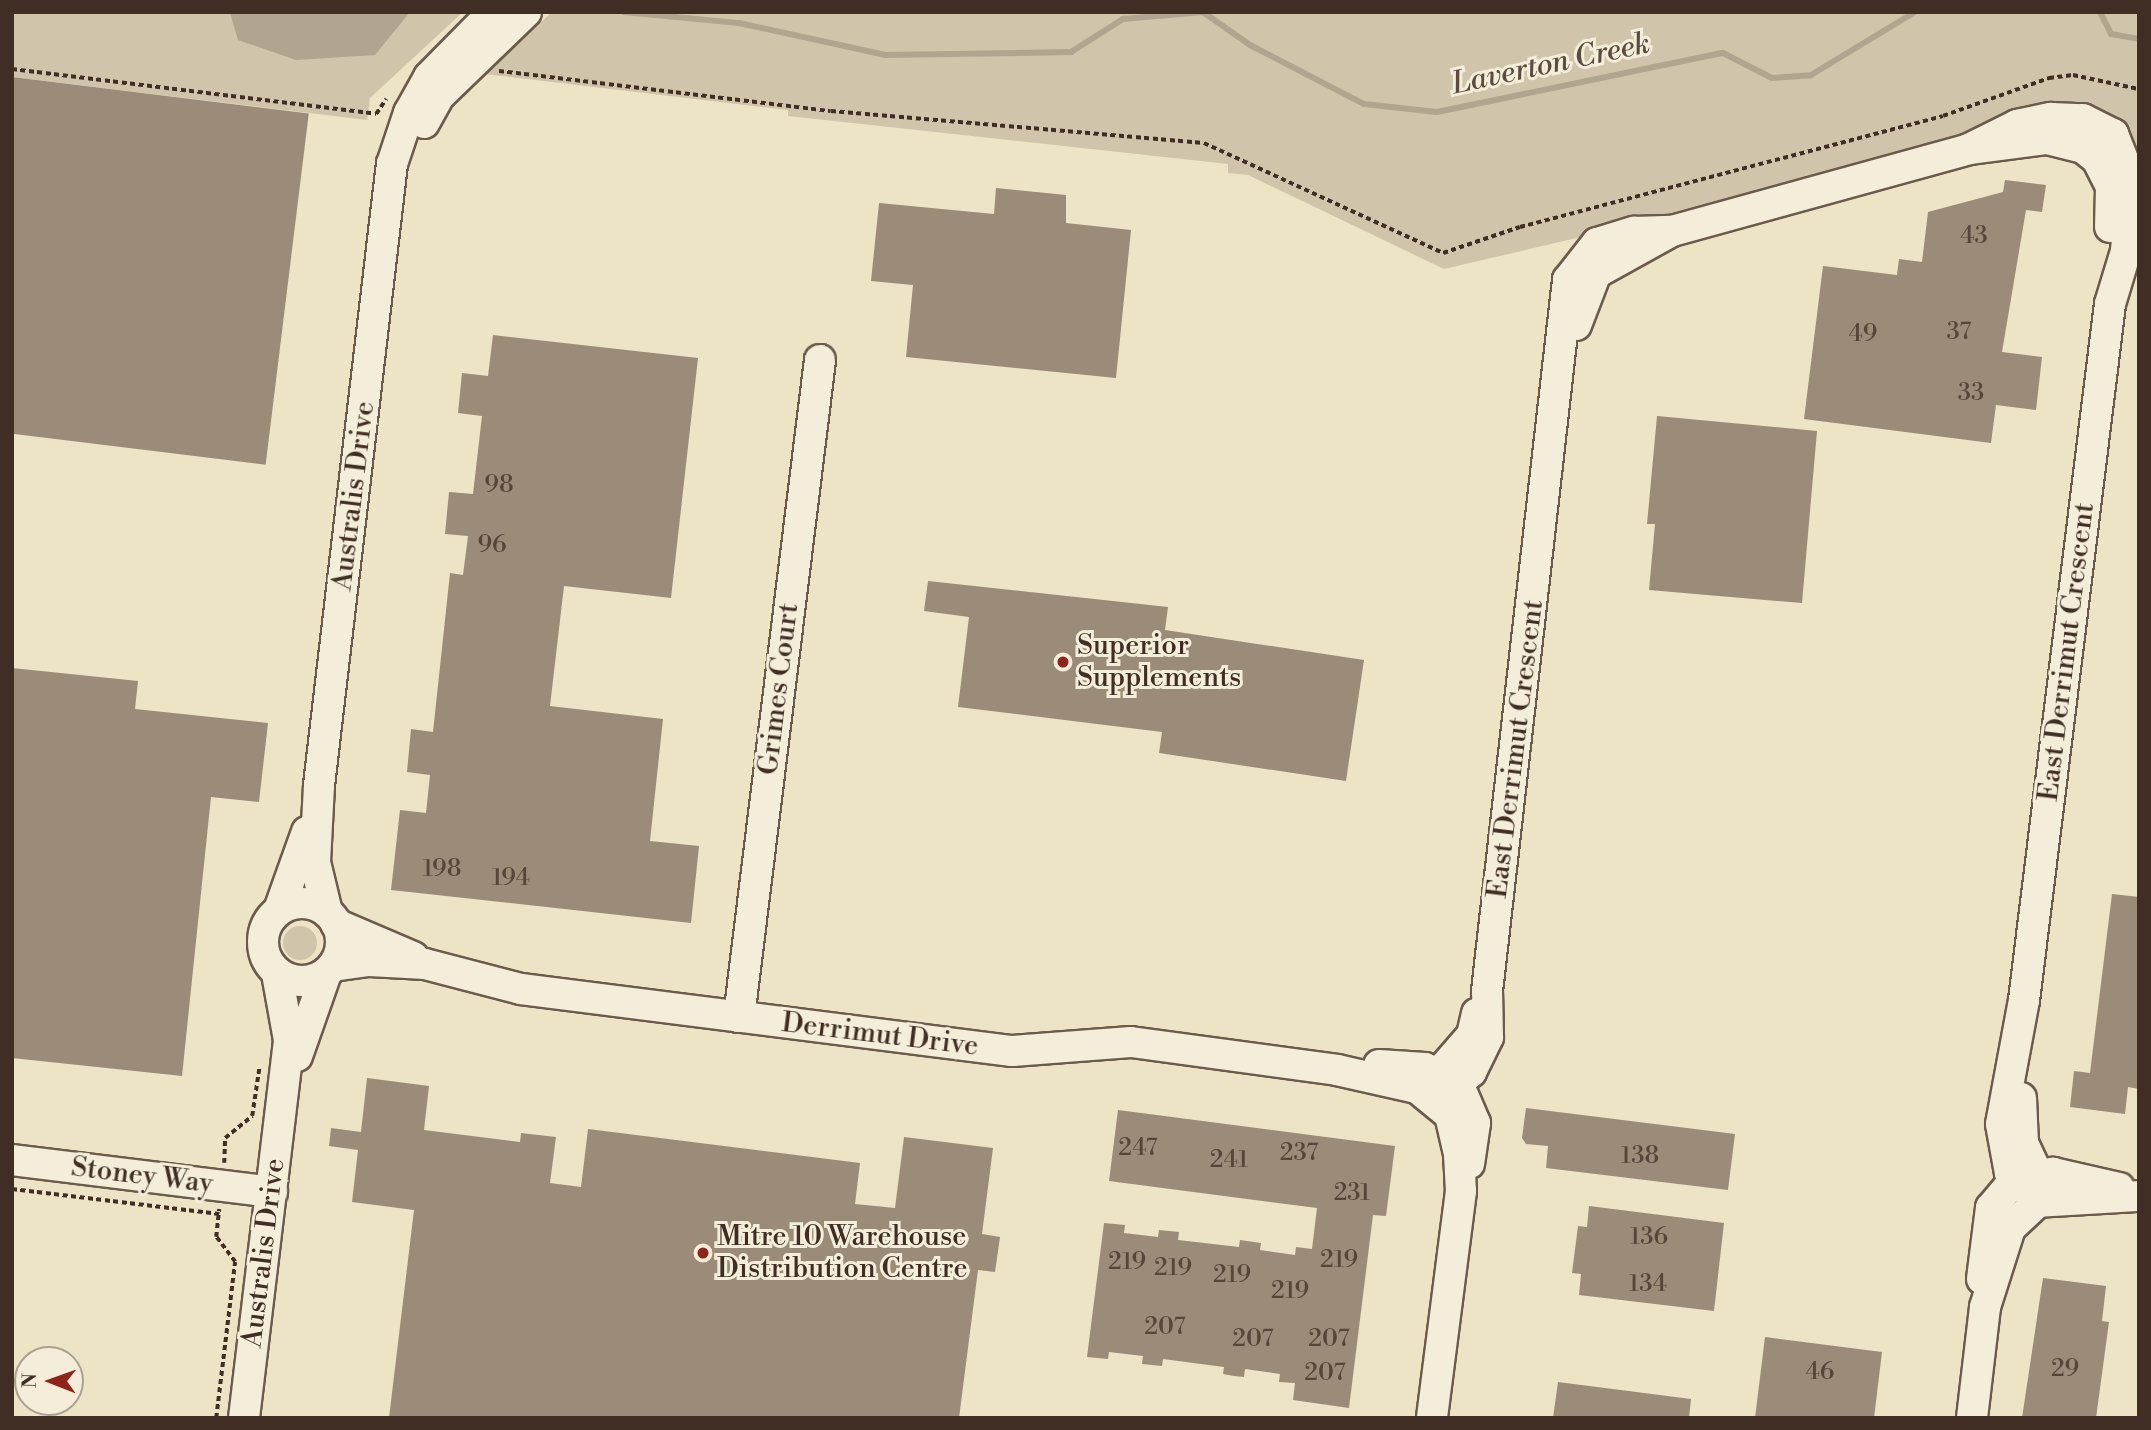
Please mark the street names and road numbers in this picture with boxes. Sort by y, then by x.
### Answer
street label: Australis Drive [326,399,382,593]
street label: East Derrimut Crescent [2032,501,2102,803]
street label: East Derrimut Crescent [1481,598,1551,900]
street label: Grimes Court [752,601,806,777]
street label: Derrimut Drive [780,1006,980,1064]
street label: Stoney Way [69,1151,215,1201]
street label: Australis Drive [236,1156,292,1350]

